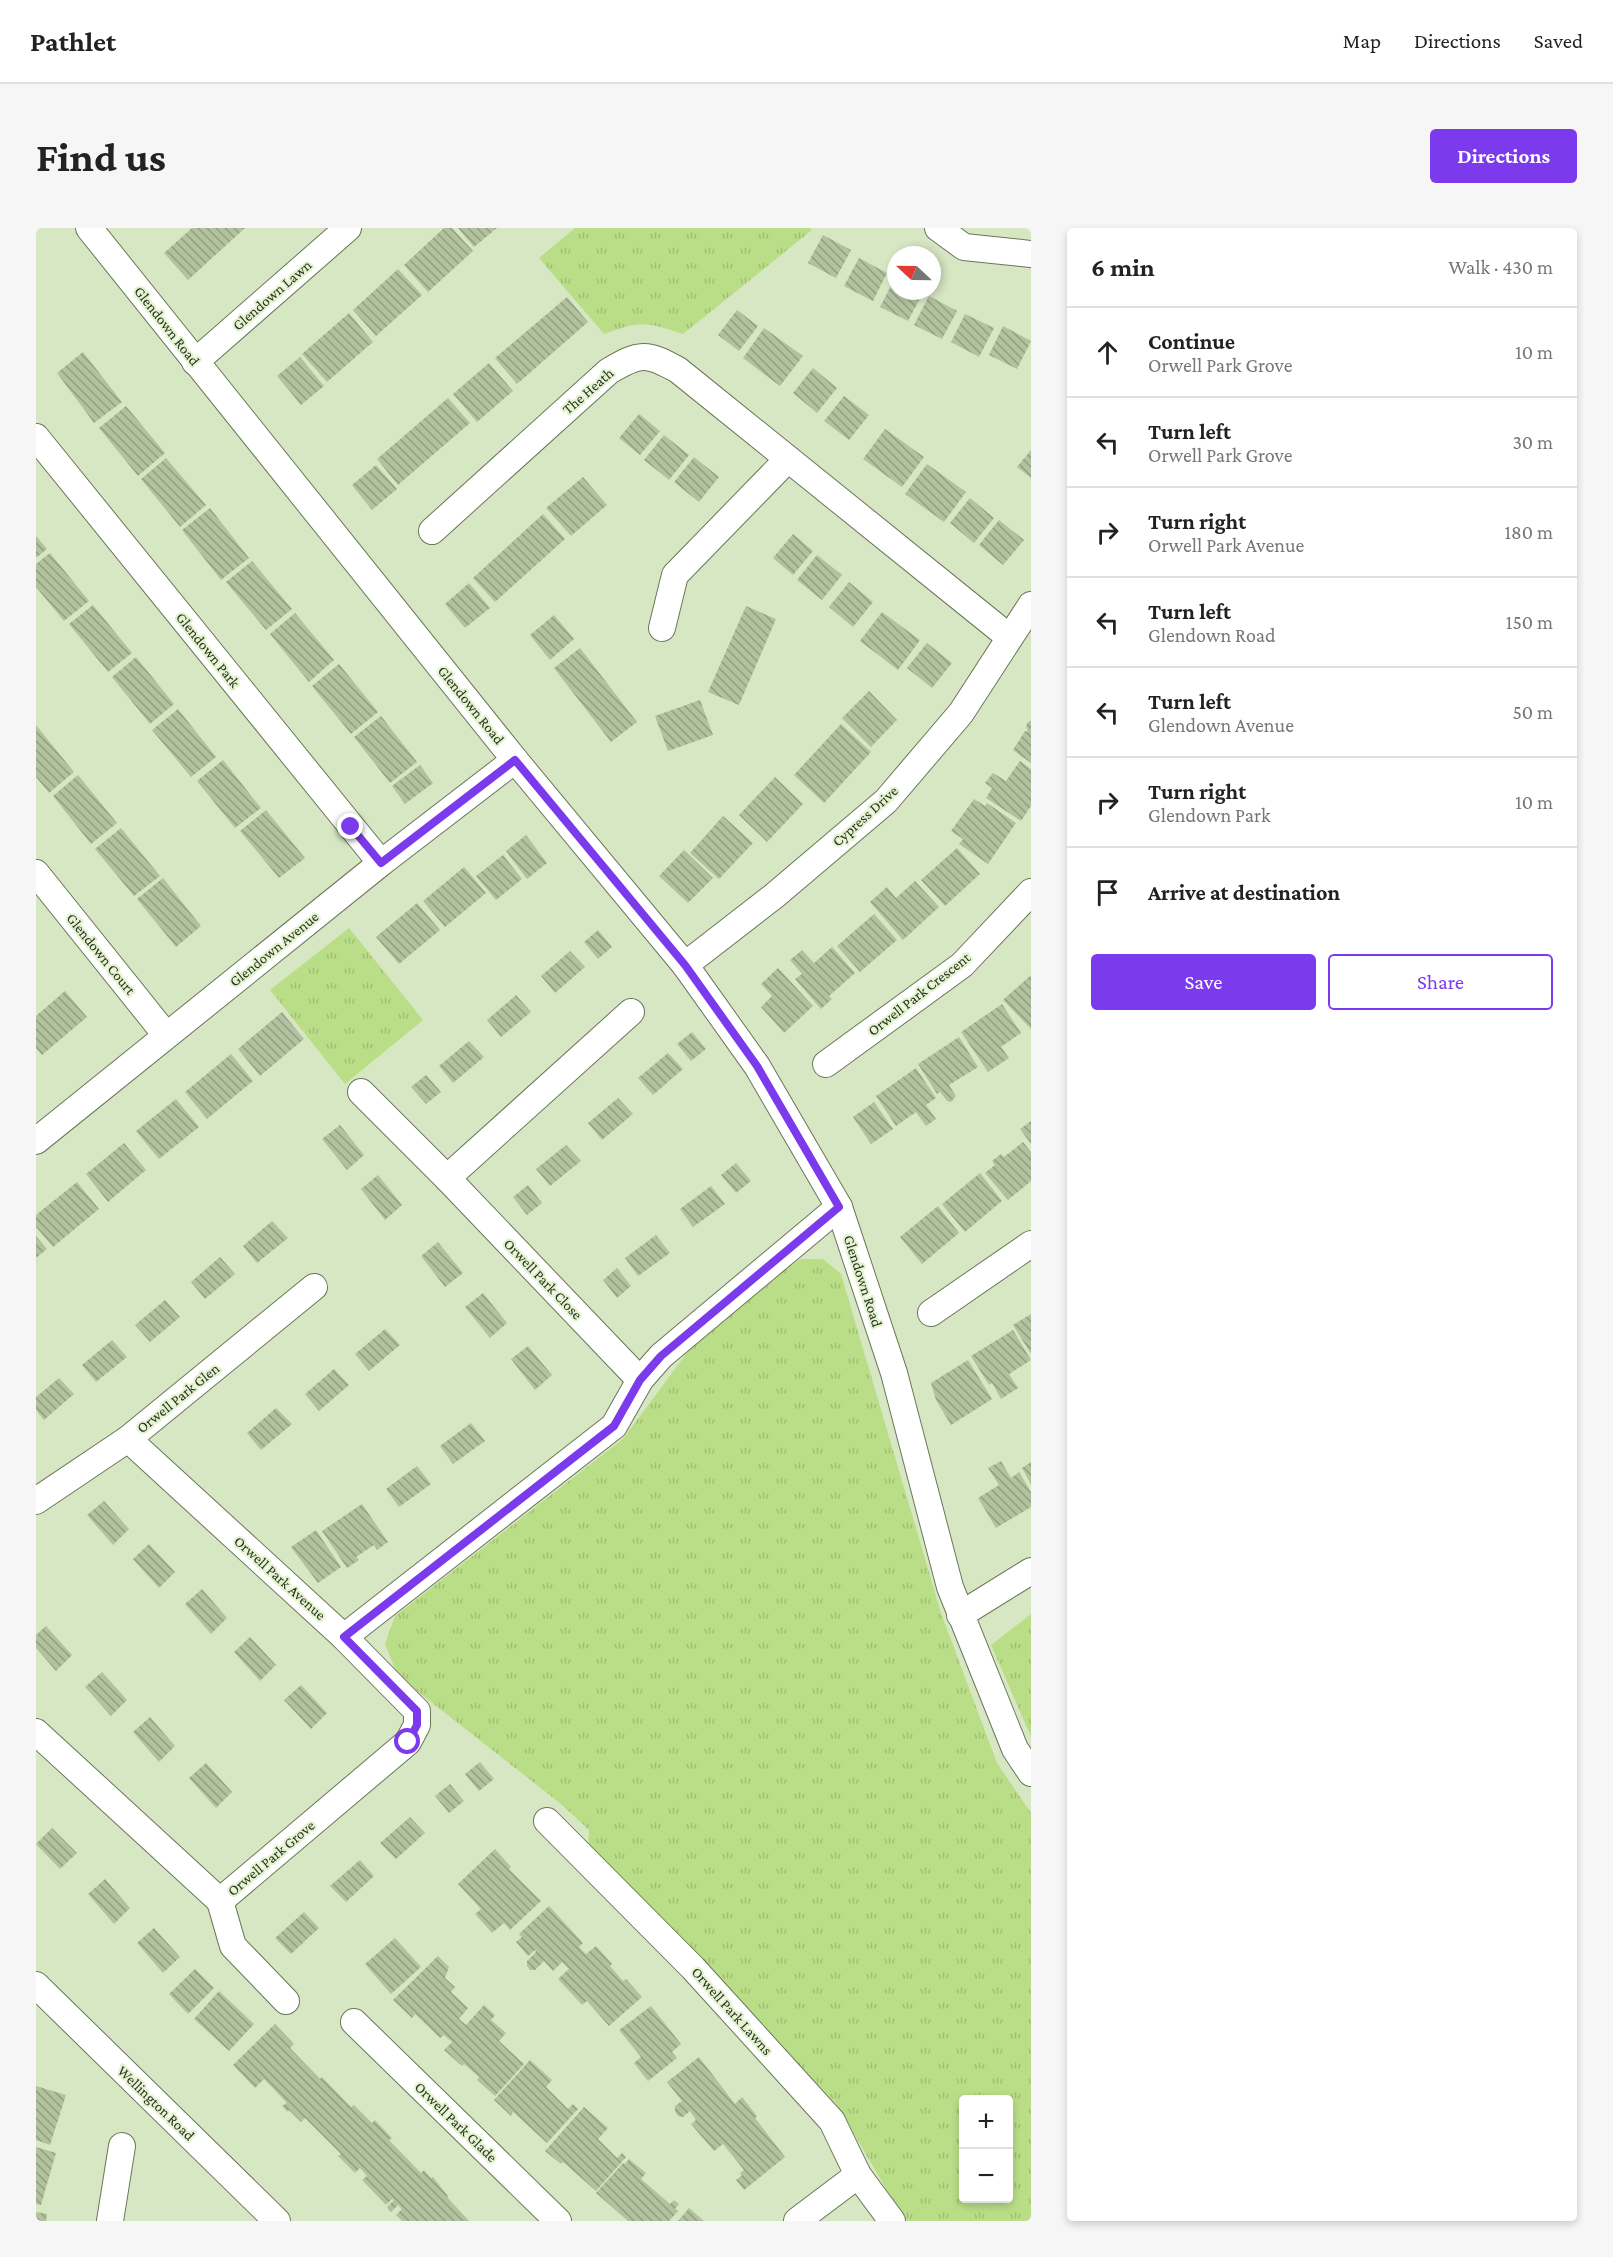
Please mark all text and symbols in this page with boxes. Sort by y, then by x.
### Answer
text: Pathlet [30,26,116,57]
text: Map [1343,29,1381,53]
text: Directions [1414,29,1501,53]
text: Saved [1534,29,1583,53]
button: Directions [1430,129,1577,183]
text: Find us [36,133,166,180]
north arrow [887,246,941,300]
text: 6 min [1091,253,1155,282]
text: Walk · 430 m [1449,256,1553,278]
street label: Glendown Lawn [229,257,315,333]
street label: Glendown Road [131,283,203,369]
text: Continue [1148,329,1235,354]
icon: ahead [1091,336,1124,369]
text: 10 m [1515,341,1553,363]
text: Orwell Park Grove [1148,354,1292,376]
street label: The Heath [559,365,617,417]
text: Turn left [1148,419,1231,444]
icon: left [1091,426,1124,459]
text: 30 m [1512,431,1553,453]
text: Orwell Park Grove [1148,444,1292,466]
text: Turn right [1148,509,1246,534]
icon: right [1091,516,1124,549]
text: 180 m [1504,521,1553,543]
text: Orwell Park Avenue [1148,534,1304,556]
text: Turn left [1148,599,1231,624]
icon: left [1091,606,1124,639]
street label: Glendown Park [173,609,244,691]
text: 150 m [1506,611,1553,633]
text: Glendown Road [1148,624,1276,646]
street label: Glendown Road [435,663,507,747]
text: Turn left [1148,689,1231,714]
icon: left [1091,696,1124,729]
text: 50 m [1512,701,1553,723]
text: Glendown Avenue [1148,714,1294,736]
text: Turn right [1148,779,1246,804]
street label: Cypress Drive [829,782,902,850]
icon: right [1091,786,1124,819]
text: 10 m [1515,791,1553,813]
text: Glendown Park [1148,804,1271,826]
route end [337,813,363,839]
icon: arrive [1091,876,1124,909]
text: Arrive at destination [1148,880,1340,905]
street label: Glendown Avenue [226,908,322,990]
street label: Glendown Court [63,910,139,999]
street label: Orwell Park Crescent [865,949,974,1039]
button: Save [1091,954,1316,1010]
button: Share [1328,954,1553,1010]
street label: Glendown Road [841,1233,885,1329]
street label: Orwell Park Close [501,1235,586,1323]
street label: Orwell Park Glen [134,1360,222,1436]
street label: Orwell Park Avenue [231,1533,329,1623]
route start [394,1728,420,1754]
street label: Orwell Park Grove [224,1817,318,1899]
street label: Orwell Park Lawns [688,1964,776,2058]
street label: Wellington Road [114,2062,198,2144]
street label: Orwell Park Glade [412,2079,501,2166]
map controls [959,2095,1013,2203]
button: + [959,2095,1013,2149]
button: − [959,2149,1013,2203]

